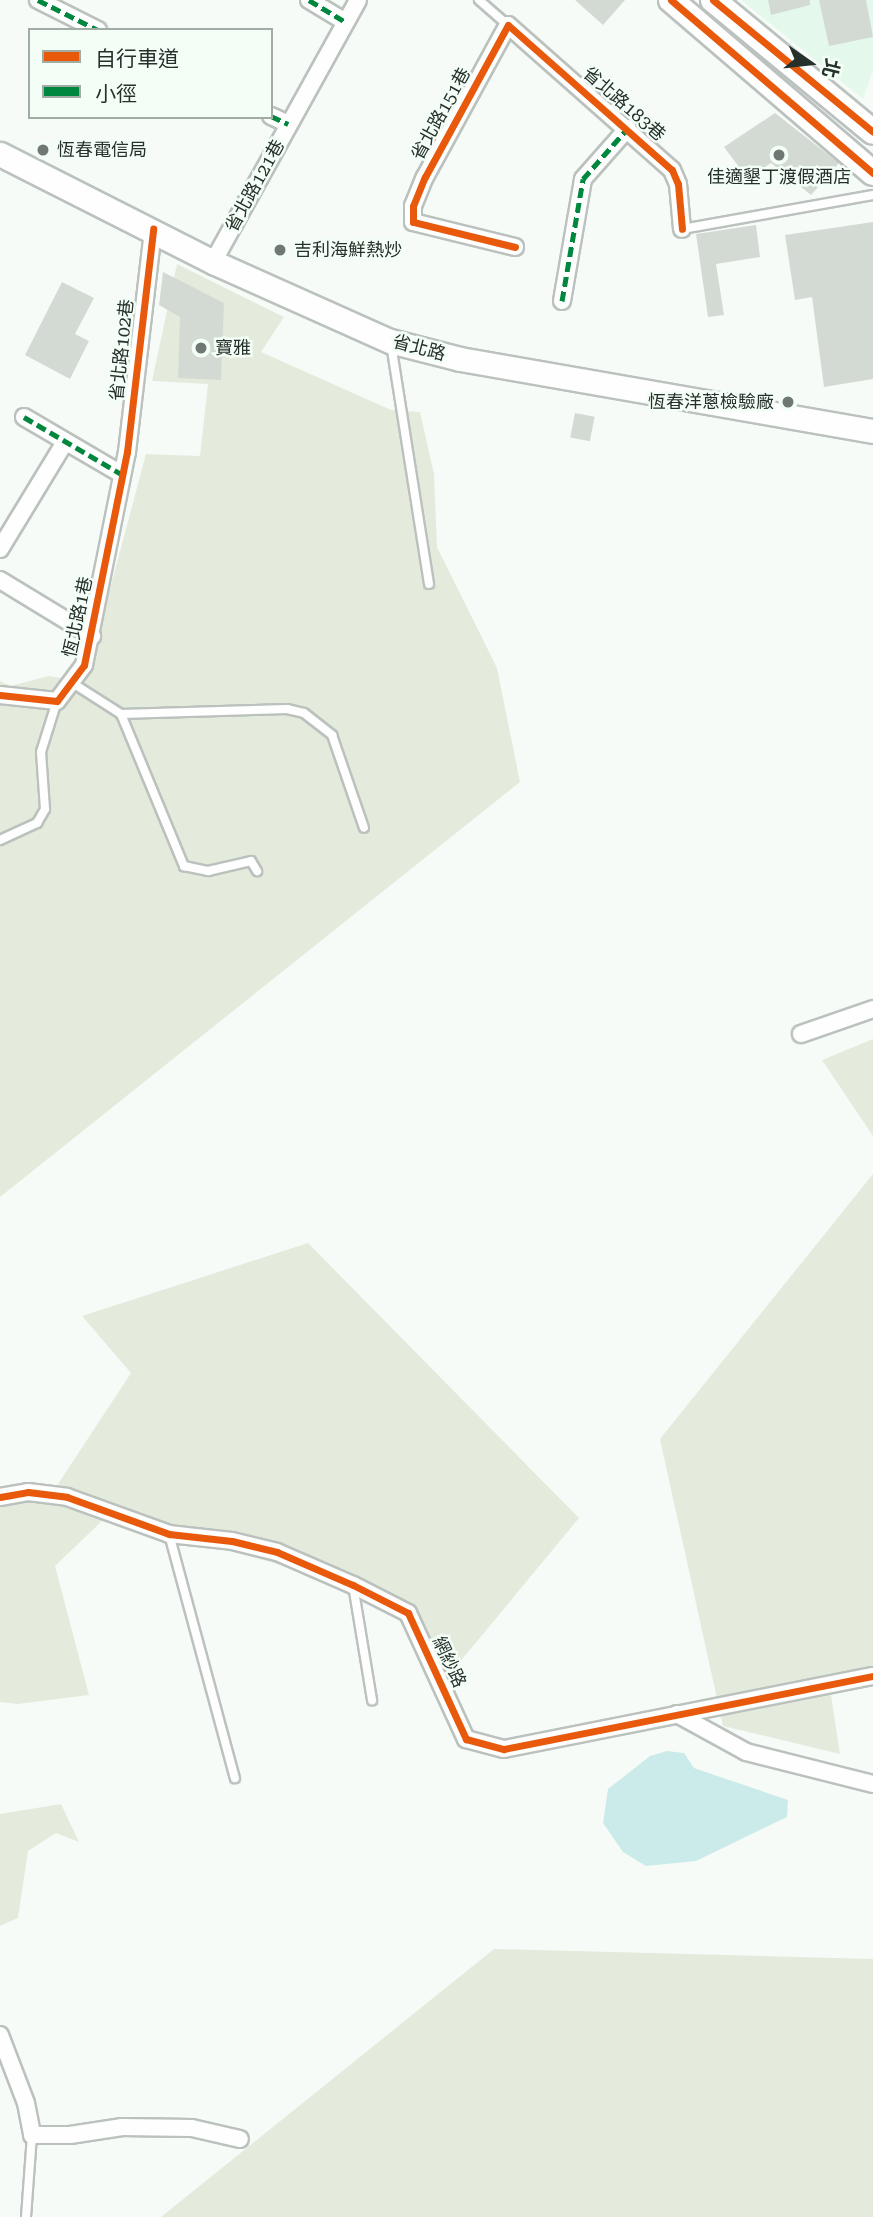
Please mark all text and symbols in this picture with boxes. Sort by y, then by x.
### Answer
legend [28,28,273,119]
north arrow [775,28,845,98]
text: 自行車道 [95,47,179,71]
text: 北 [817,56,844,80]
street label: 省北路183巷 [578,62,670,146]
street label: 省北路151巷 [407,64,475,164]
text: 小徑 [95,82,137,106]
street label: 省北路121巷 [221,136,289,236]
place label: 恆春電信局 [57,139,147,161]
marker: 恆春電信局 [35,142,51,158]
marker: 佳適墾丁渡假酒店 [771,147,787,163]
place label: 佳適墾丁渡假酒店 [707,166,851,188]
place label: 吉利海鮮熱炒 [294,239,402,261]
marker: 吉利海鮮熱炒 [272,242,288,258]
street label: 省北路102巷 [106,298,138,402]
street label: 省北路 [390,331,448,365]
place label: 寶雅 [215,337,251,359]
marker: 寶雅 [193,340,209,356]
place label: 恆春洋蔥檢驗廠 [648,391,774,413]
marker: 恆春洋蔥檢驗廠 [780,394,796,410]
street label: 恆北路1巷 [59,575,97,659]
street label: 網紗路 [428,1633,470,1691]

